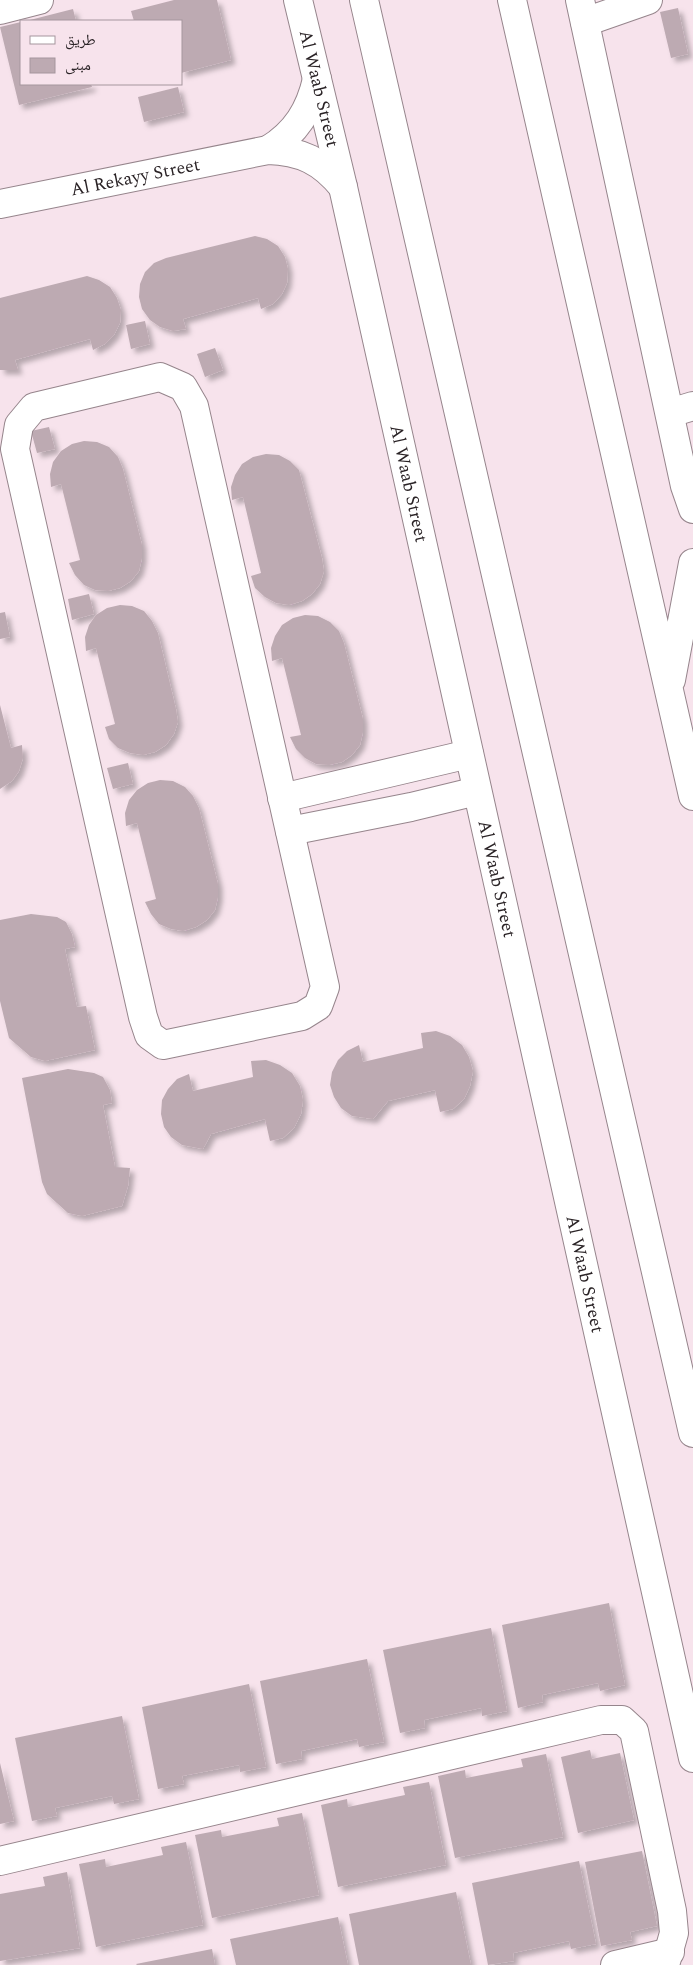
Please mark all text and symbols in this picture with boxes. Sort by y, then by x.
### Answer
legend [20,20,182,85]
street label: Al Waab Street [292,27,346,150]
text: طريق [65,29,96,52]
text: مبنى [65,54,91,77]
street label: Al Rekayy Street [68,151,202,203]
street label: Al Waab Street [382,422,435,545]
street label: Al Waab Street [470,817,523,940]
street label: Al Waab Street [558,1213,611,1336]

